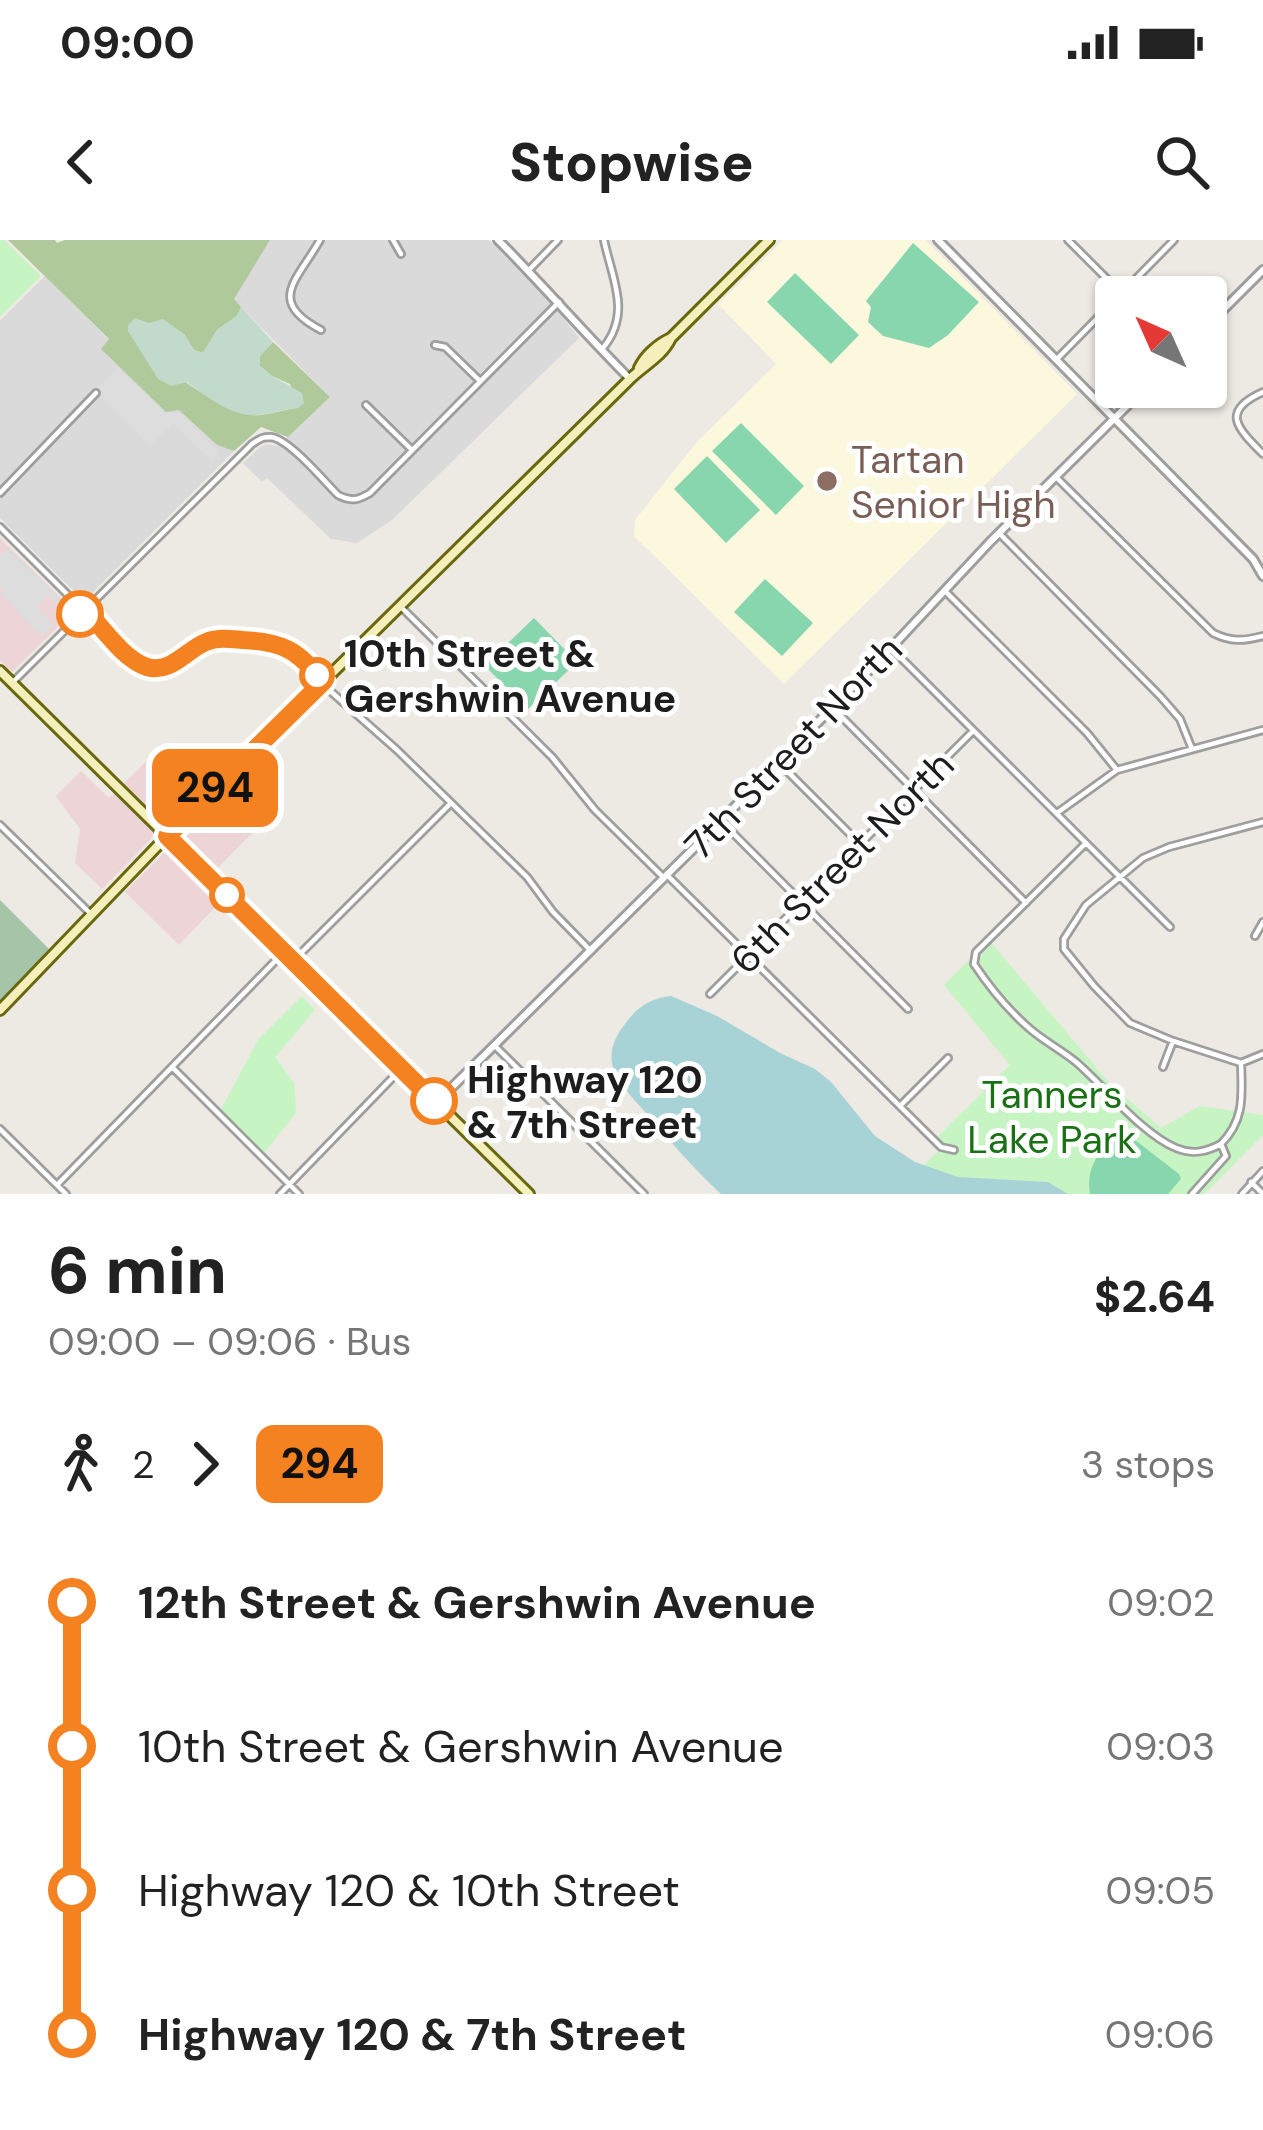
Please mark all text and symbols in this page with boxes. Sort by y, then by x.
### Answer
text: 09:00 [60,13,195,72]
text: Stopwise [509,127,754,198]
icon: back [48,129,114,195]
icon: search [1149,129,1215,195]
north arrow [1095,276,1227,408]
map controls [1095,276,1227,408]
place label: Tartan Senior High [851,434,1056,530]
marker: Tartan Senior High [814,468,840,494]
unlabelled marker [58,592,102,636]
street label: 7th Street North [674,625,913,870]
place label: 10th Street & Gershwin Avenue [344,628,676,724]
marker: 10th Street & Gershwin Avenue [301,659,333,691]
street label: 6th Street North [720,740,965,985]
line badge: 294 [146,749,284,827]
text: 294 [176,760,254,815]
unlabelled marker [211,879,243,911]
place label: Highway 120 & 7th Street [467,1054,703,1150]
park label: Tanners Lake Park [967,1069,1137,1165]
marker: Highway 120 & 7th Street [412,1079,456,1123]
text: 6 min [48,1228,227,1313]
text: $2.64 [1094,1267,1215,1326]
text: 09:00 – 09:06 · Bus [48,1316,411,1367]
icon: walk [48,1431,114,1497]
icon: forward [172,1431,238,1497]
text: 294 [280,1436,359,1491]
text: 2 [132,1439,154,1490]
text: 3 stops [1081,1439,1215,1490]
text: 12th Street & Gershwin Avenue [138,1573,816,1632]
text: 09:02 [1107,1577,1215,1628]
text: 10th Street & Gershwin Avenue [138,1717,783,1776]
text: 09:03 [1106,1721,1215,1772]
text: Highway 120 & 10th Street [138,1861,680,1920]
text: 09:05 [1105,1865,1215,1916]
text: Highway 120 & 7th Street [138,2005,686,2064]
text: 09:06 [1105,2009,1215,2060]

